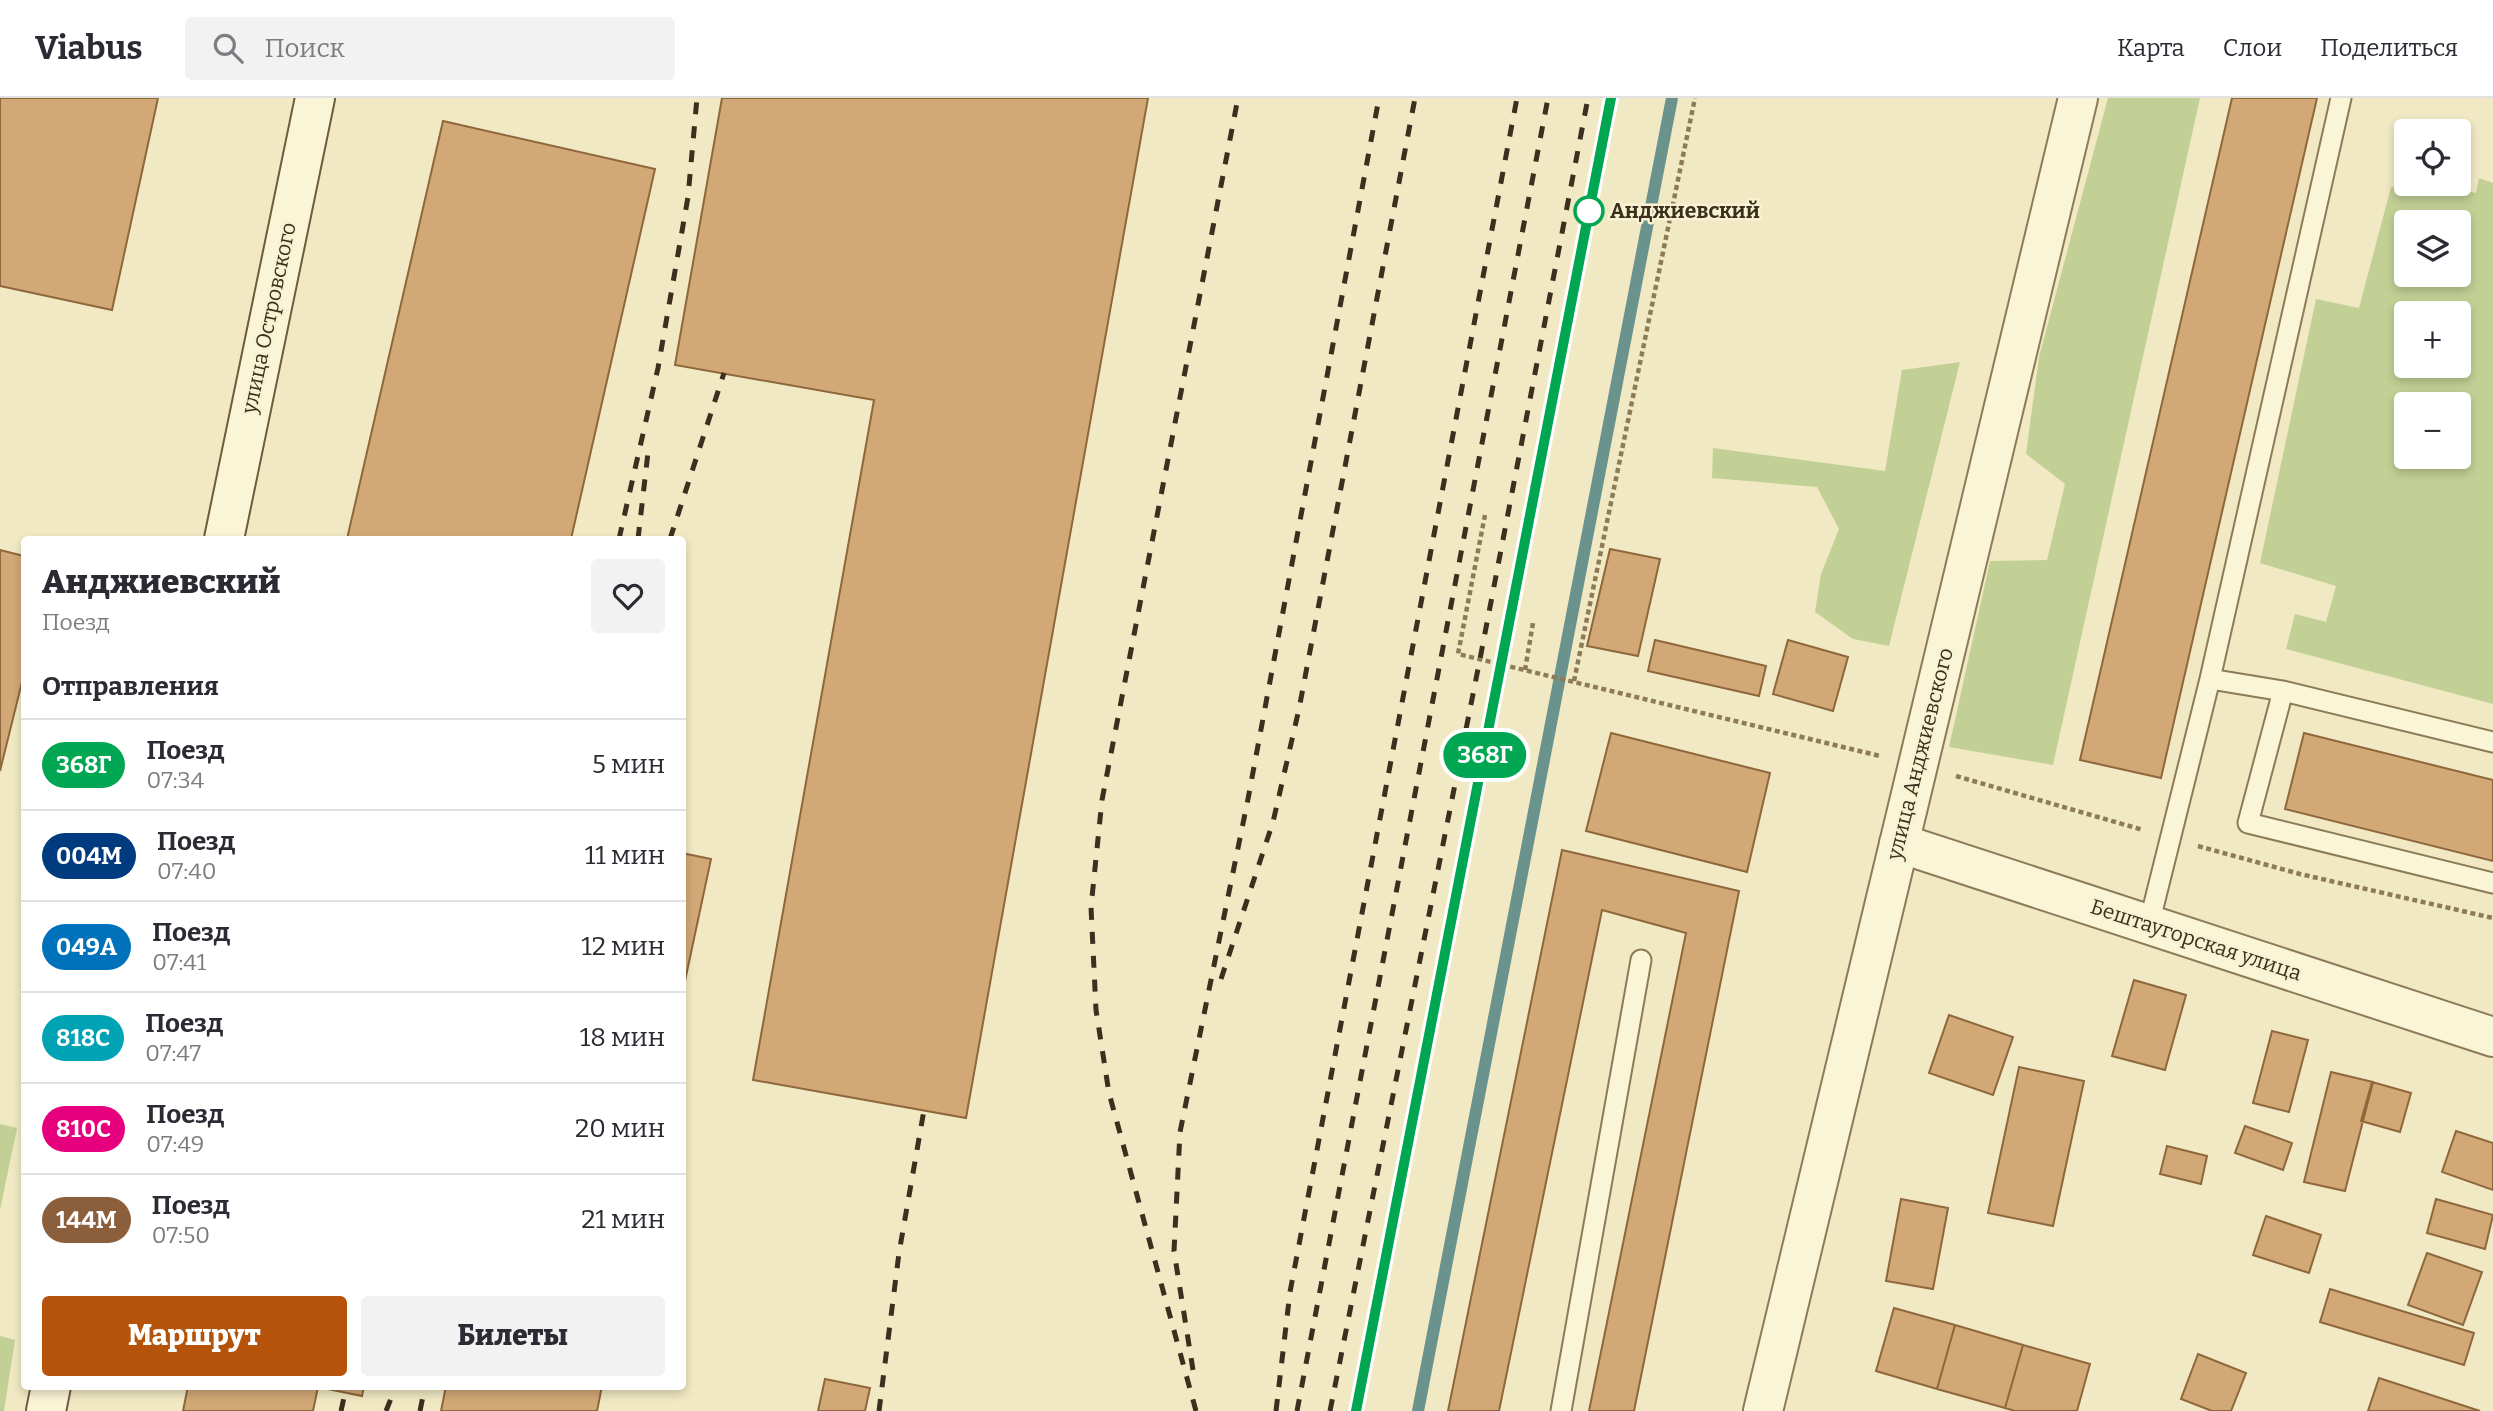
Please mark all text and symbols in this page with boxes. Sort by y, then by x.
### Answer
search box [185,17,675,80]
text: Viabus [35,28,143,68]
icon: search [209,29,247,67]
text: Поиск [265,33,345,64]
text: Карта [2117,34,2185,62]
text: Слои [2223,34,2282,62]
text: Поделиться [2320,34,2458,62]
map controls [2394,119,2471,469]
button: locate [2394,119,2471,196]
marker: Анджиевский [1574,196,1604,226]
place label: Анджиевский [1610,198,1760,224]
button: layers [2394,210,2471,287]
street label: улица Островского [236,220,302,417]
button: + [2394,301,2471,378]
button: − [2394,392,2471,469]
button: heart [591,559,665,633]
text: Анджиевский [42,562,281,602]
text: Поезд [42,608,110,636]
street label: улица Анджиевского [1881,645,1959,864]
text: Отправления [42,671,219,702]
line badge: 368Г [1436,732,1534,778]
text: Поезд [146,735,225,766]
text: 368Г [1457,741,1513,769]
text: 5 мин [592,749,665,780]
text: 368Г [56,751,111,779]
text: 07:34 [146,766,204,794]
text: Поезд [157,826,235,857]
text: 11 мин [585,840,665,871]
text: 004М [56,842,122,870]
text: 07:40 [157,857,216,885]
street label: Бештаугорская улица [2087,894,2305,987]
text: Поезд [152,917,230,948]
text: 12 мин [581,931,665,962]
text: 049А [56,933,117,961]
text: 07:41 [152,948,206,976]
text: Поезд [145,1008,223,1039]
text: 18 мин [580,1022,665,1053]
text: 818С [56,1024,110,1052]
text: 07:47 [145,1039,201,1067]
text: Поезд [146,1099,224,1130]
text: 20 мин [575,1113,665,1144]
text: 810С [56,1115,111,1143]
text: 07:49 [146,1130,204,1158]
text: Поезд [152,1190,230,1221]
text: 21 мин [581,1204,665,1235]
text: 144М [56,1206,117,1234]
text: 07:50 [152,1221,210,1249]
button: Маршрут [42,1296,347,1376]
button: Билеты [361,1296,665,1376]

